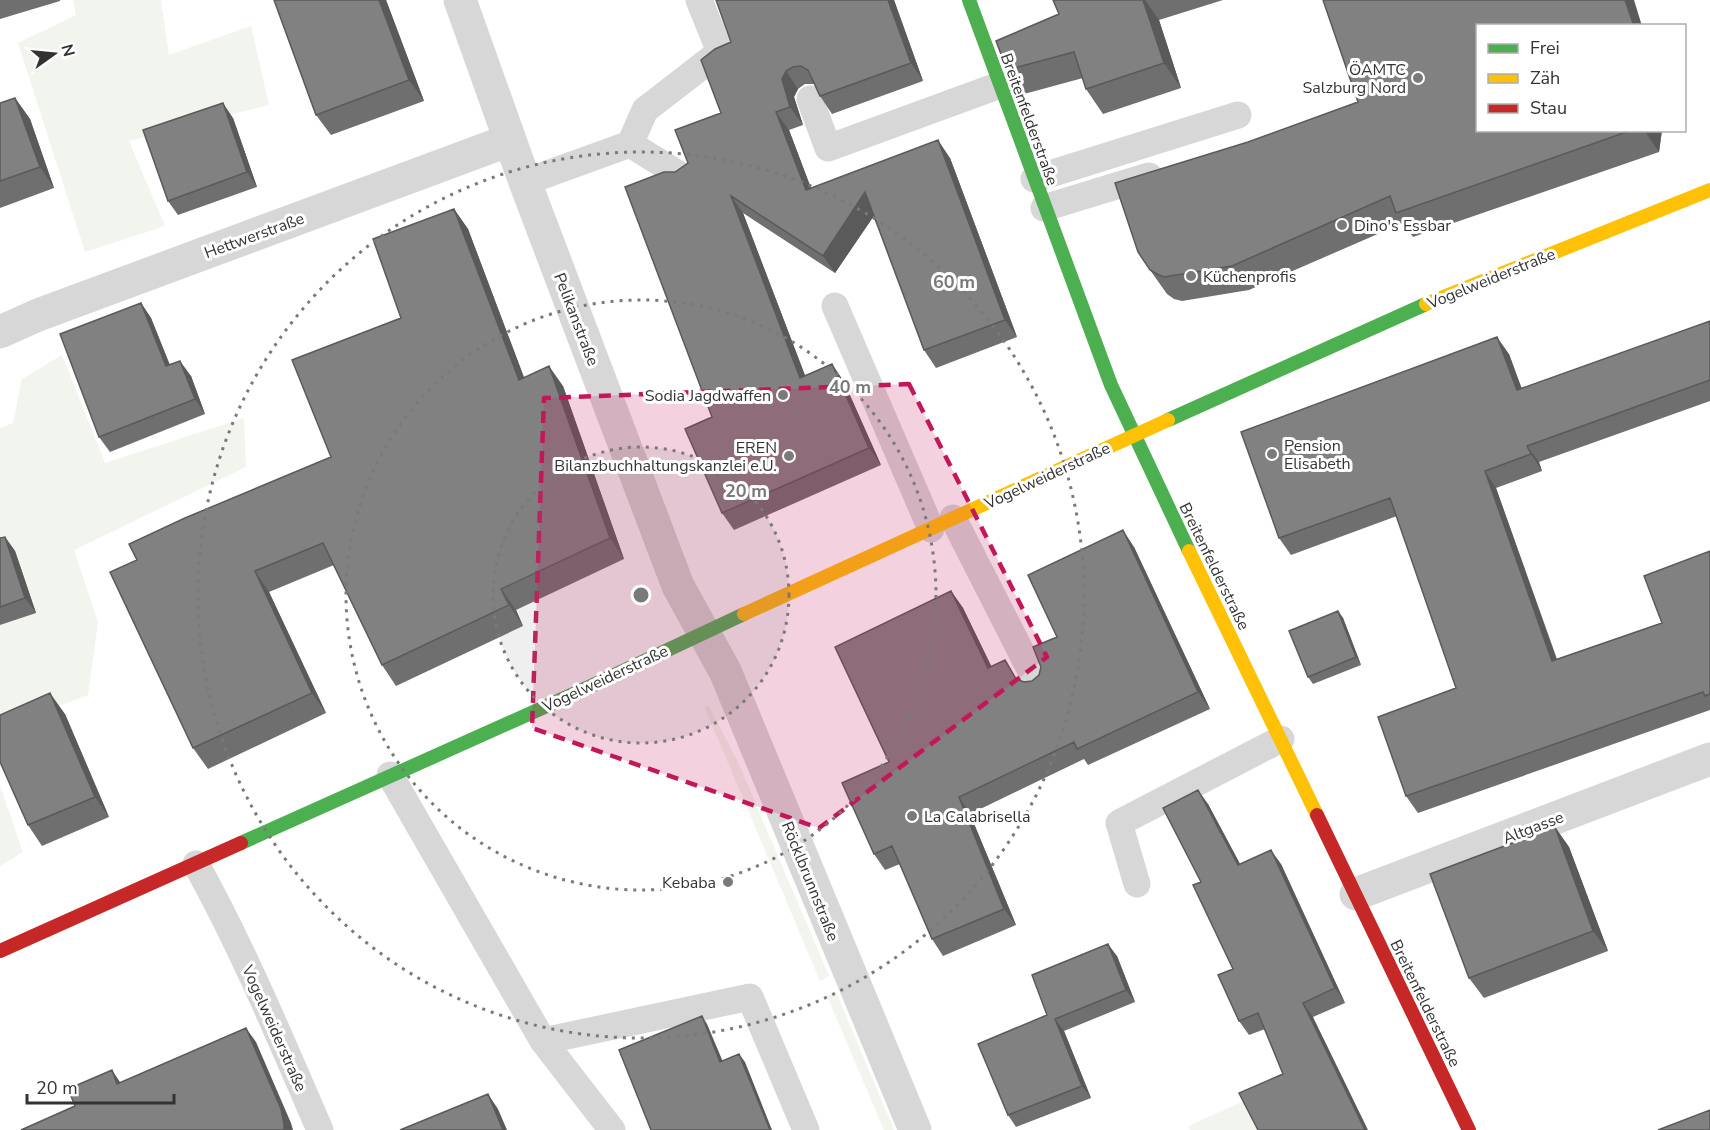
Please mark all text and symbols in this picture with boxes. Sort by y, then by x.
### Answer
north arrow [24,24,84,84]
legend [1476,24,1686,132]
text: Frei [1530,36,1560,60]
text: N [55,42,80,59]
street label: Breitenfelderstraße [995,50,1063,189]
place label: ÖAMTC Salzburg Nord [1302,59,1406,99]
text: Zäh [1530,66,1560,90]
marker: ÖAMTC Salzburg Nord [1411,71,1425,85]
text: Stau [1530,96,1567,120]
street label: Hettwerstraße [201,208,307,264]
place label: Dino's Essbar [1354,215,1451,237]
marker: Dino's Essbar [1335,218,1349,232]
street label: Vogelweiderstraße [1423,243,1559,315]
place label: Küchenprofis [1203,266,1296,288]
marker: Küchenprofis [1184,269,1198,283]
street label: Pelikanstraße [548,270,604,369]
text: 60 m [933,270,975,294]
text: 40 m [829,375,871,399]
place label: Sodia Jagdwaffen [645,385,771,407]
marker: Sodia Jagdwaffen [776,388,790,402]
place label: Pension Elisabeth [1284,435,1350,475]
place label: EREN Bilanzbuchhaltungskanzlei e.U. [554,437,777,477]
street label: Vogelweiderstraße [980,437,1114,515]
marker: Pension Elisabeth [1265,447,1279,461]
marker: EREN Bilanzbuchhaltungskanzlei e.U. [782,449,796,463]
text: 20 m [725,479,767,503]
street label: Breitenfelderstraße [1174,499,1255,634]
centre of rings [631,585,651,605]
street label: Vogelweiderstraße [538,640,672,718]
place label: La Calabrisella [924,806,1030,828]
street label: Altgasse [1500,806,1567,850]
marker: La Calabrisella [905,809,919,823]
street label: Röcklbrunnstraße [776,818,844,945]
place label: Kebaba [662,872,716,894]
marker: Kebaba [721,875,735,889]
street label: Breitenfelderstraße [1385,936,1466,1071]
street label: Vogelweiderstraße [236,961,312,1095]
scale bar [27,1067,174,1105]
text: 20 m [36,1076,78,1100]

